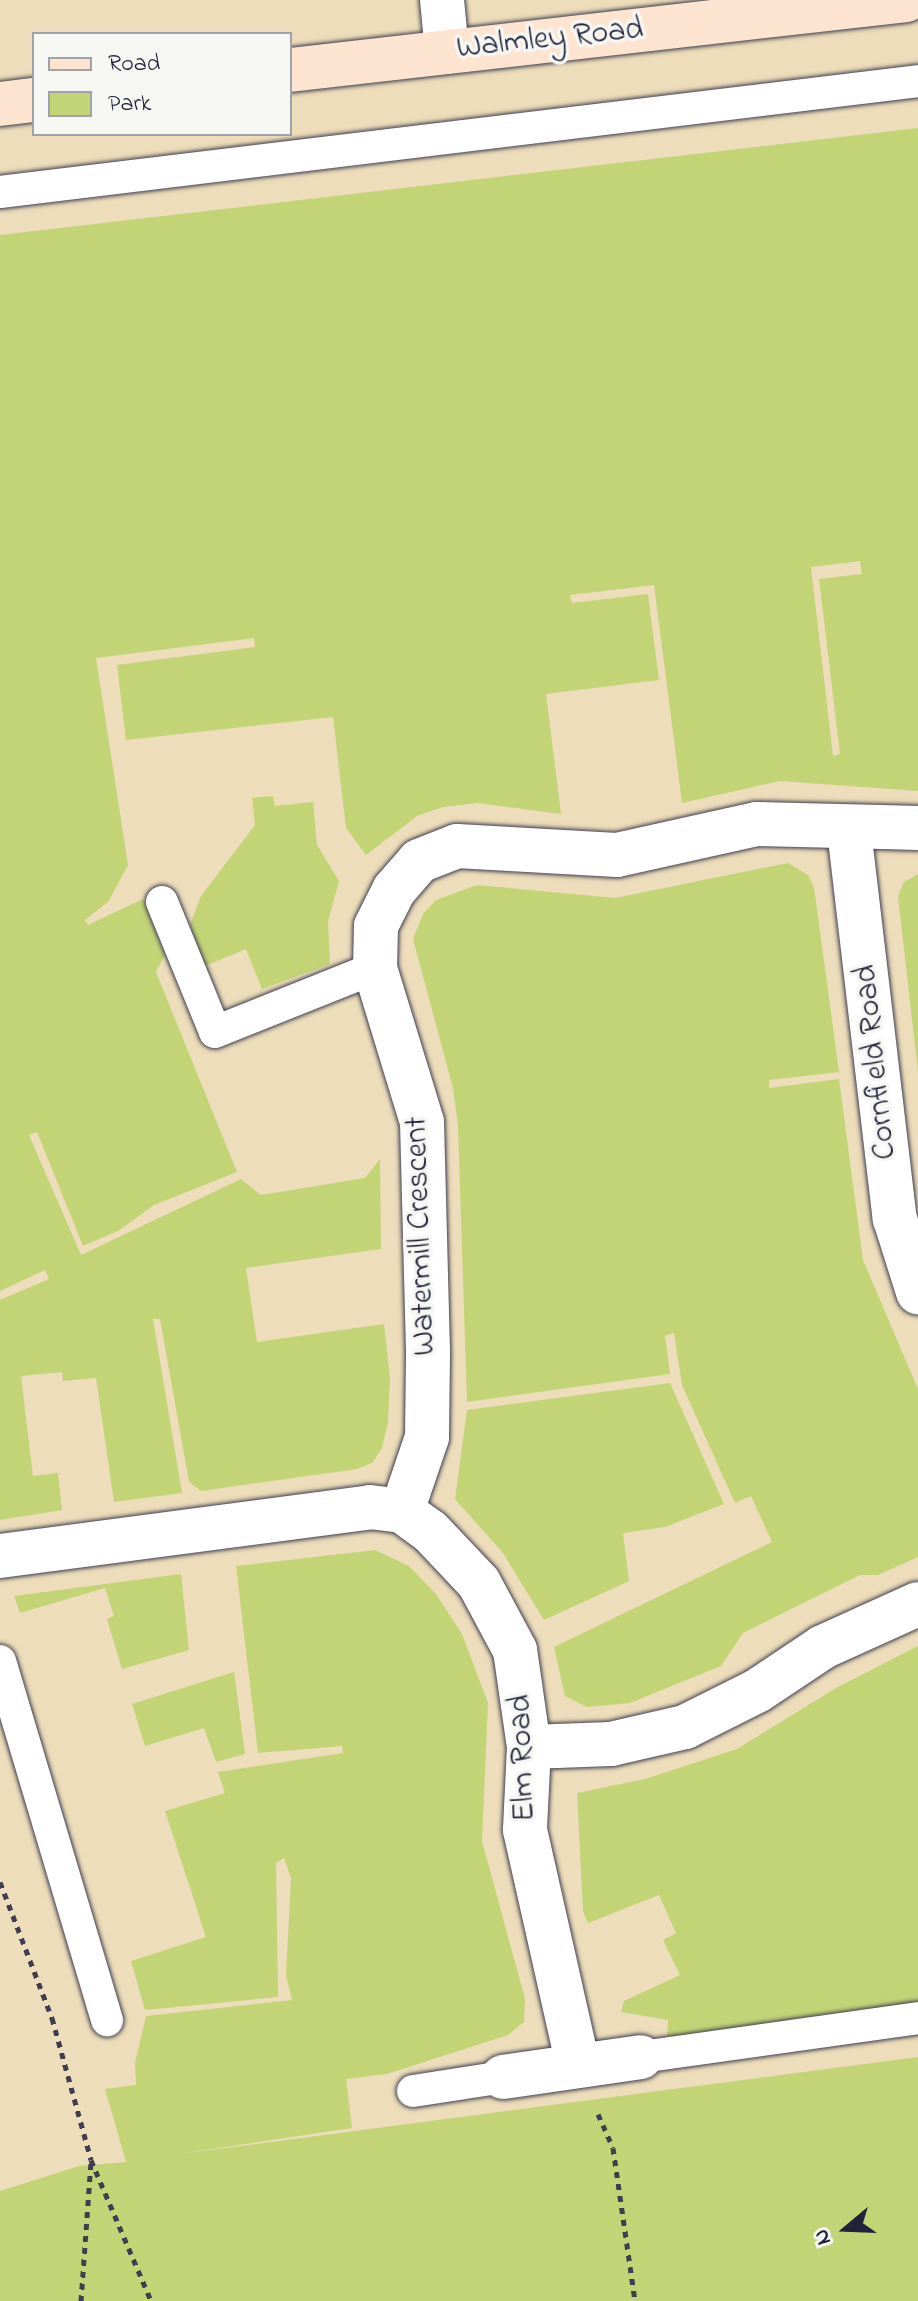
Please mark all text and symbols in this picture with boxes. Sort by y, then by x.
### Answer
street label: Walmley Road [455,11,645,69]
legend [32,32,292,136]
text: Road [108,47,160,82]
text: Park [108,87,151,122]
street label: Cornfield Road [848,963,906,1161]
street label: Watermill Crescent [399,1116,445,1356]
street label: Elm Road [503,1694,545,1822]
north arrow [806,2189,886,2269]
text: N [806,2225,841,2249]

